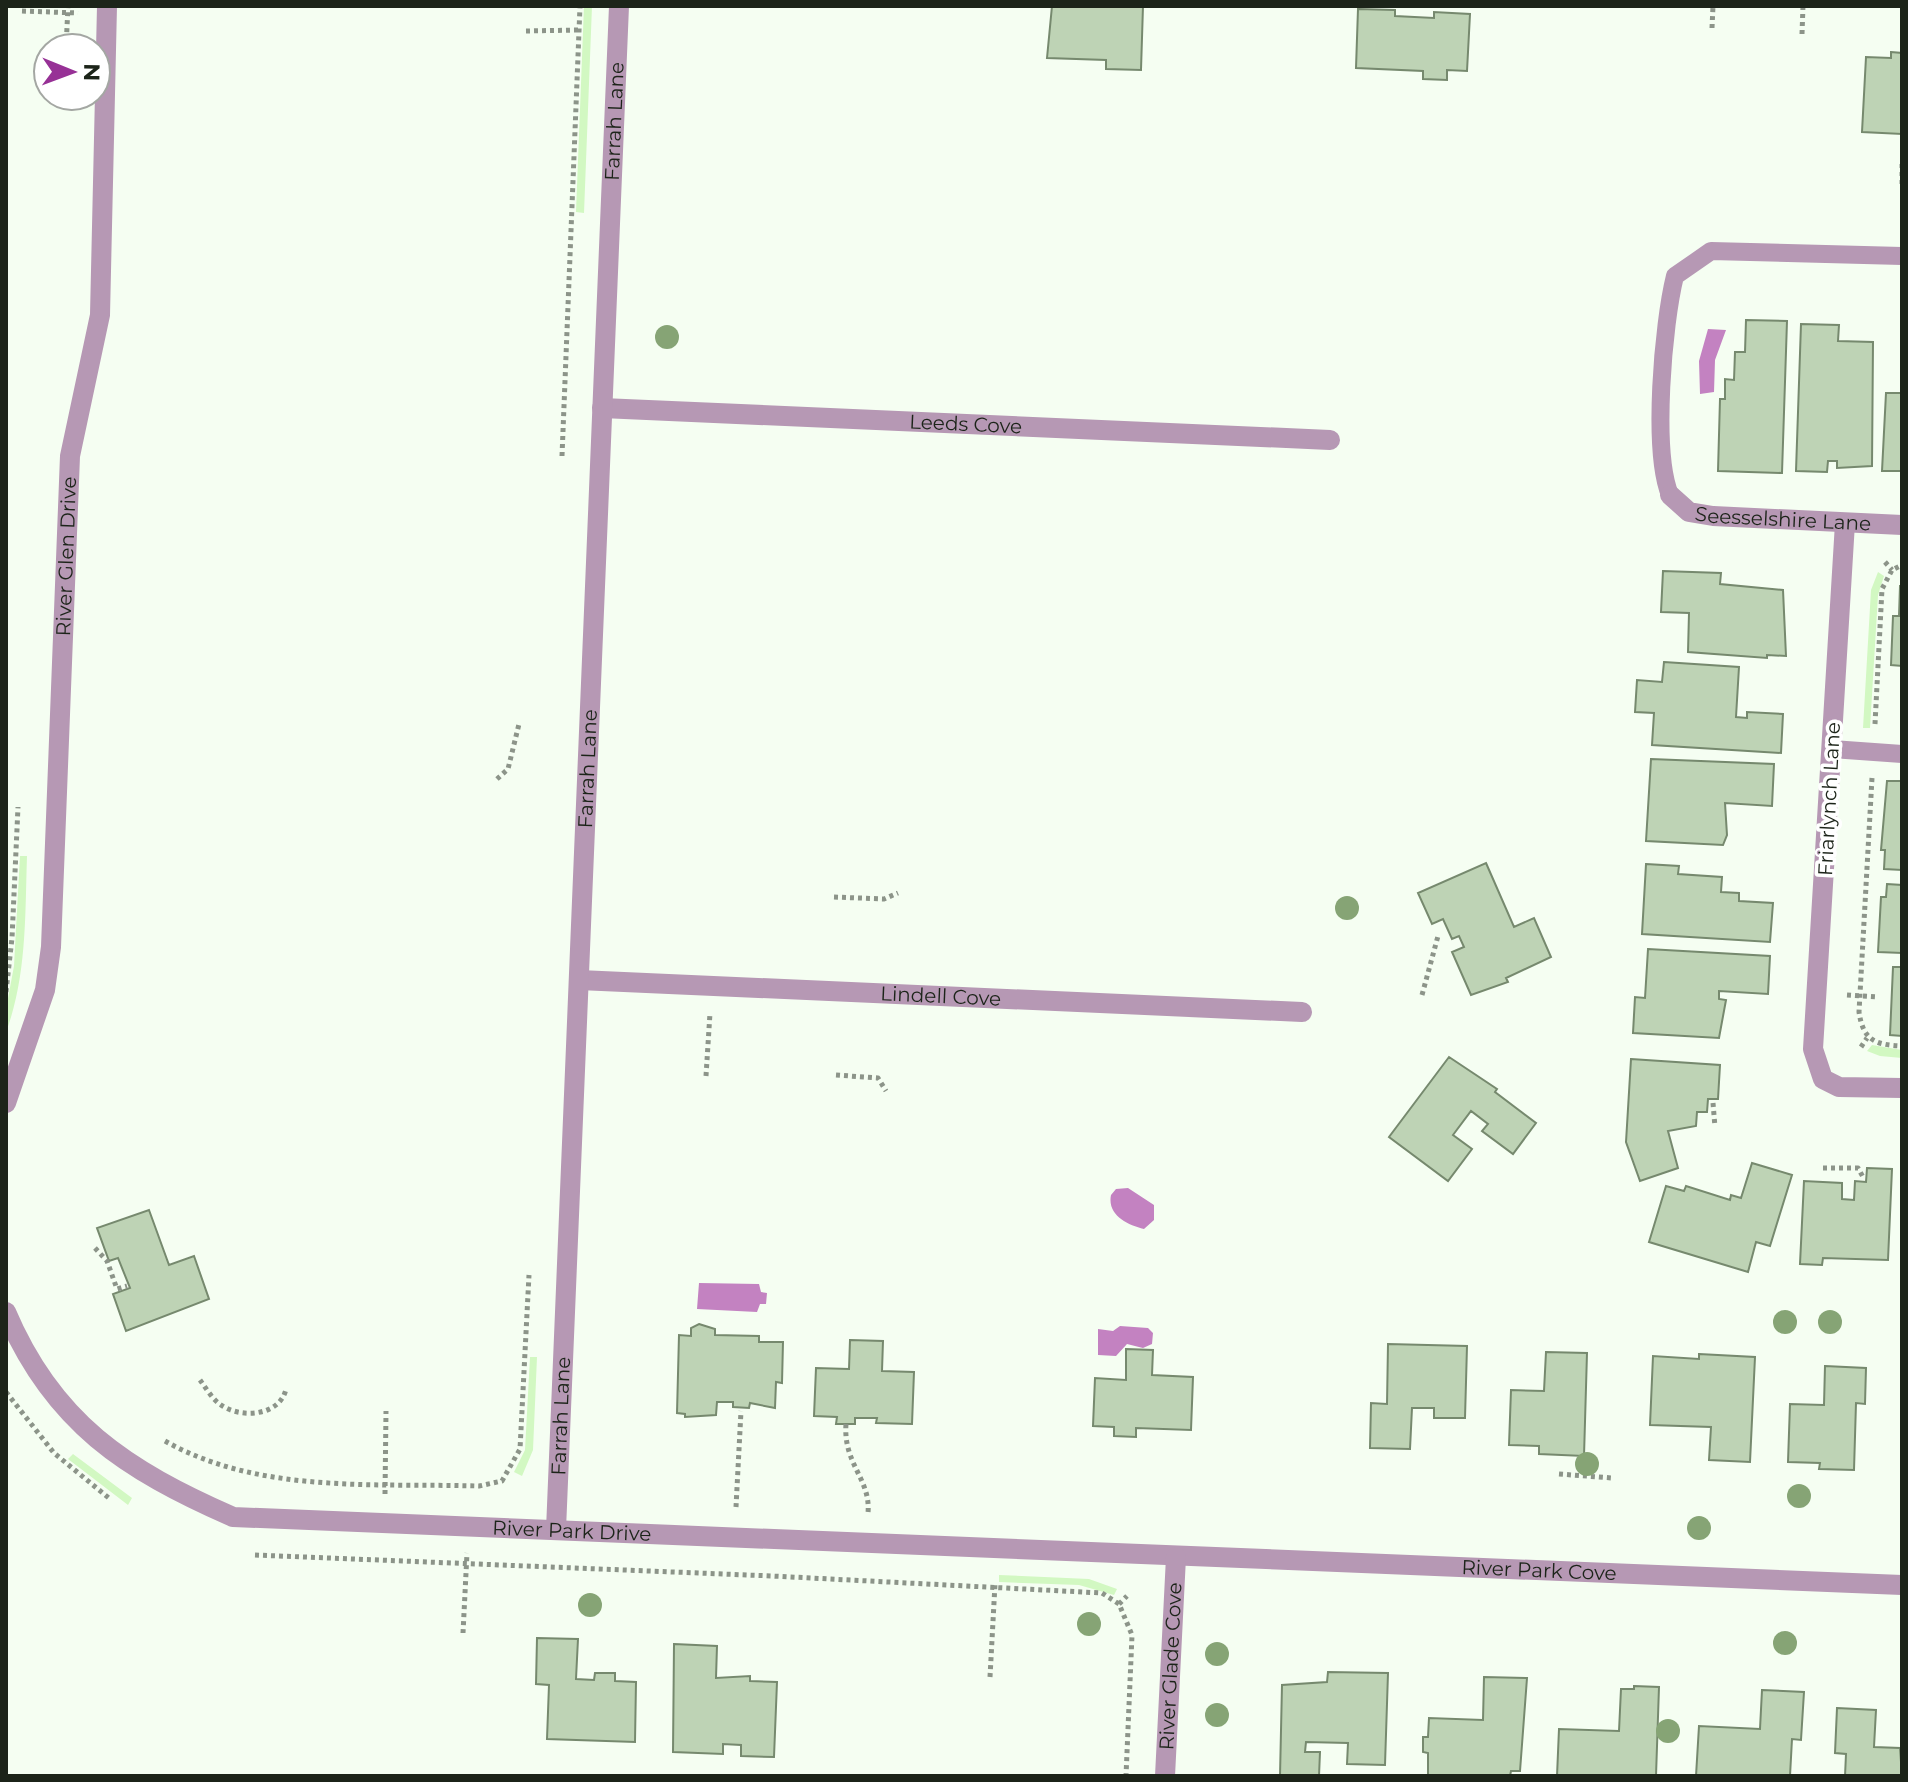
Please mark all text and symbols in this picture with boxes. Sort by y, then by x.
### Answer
north arrow [32,32,112,112]
street label: Farrah Lane [600,61,629,181]
text: N [78,63,105,81]
street label: Leeds Cove [909,410,1023,438]
street label: River Glen Drive [51,476,81,637]
street label: Seesselshire Lane [1693,501,1872,536]
street label: Farrah Lane [573,709,602,829]
street label: Friarlynch Lane [1813,721,1845,877]
street label: Lindell Cove [880,981,1002,1011]
street label: Farrah Lane [546,1356,575,1476]
street label: River Park Drive [492,1516,652,1546]
street label: River Park Cove [1461,1555,1617,1585]
street label: River Glade Cove [1154,1582,1187,1751]

